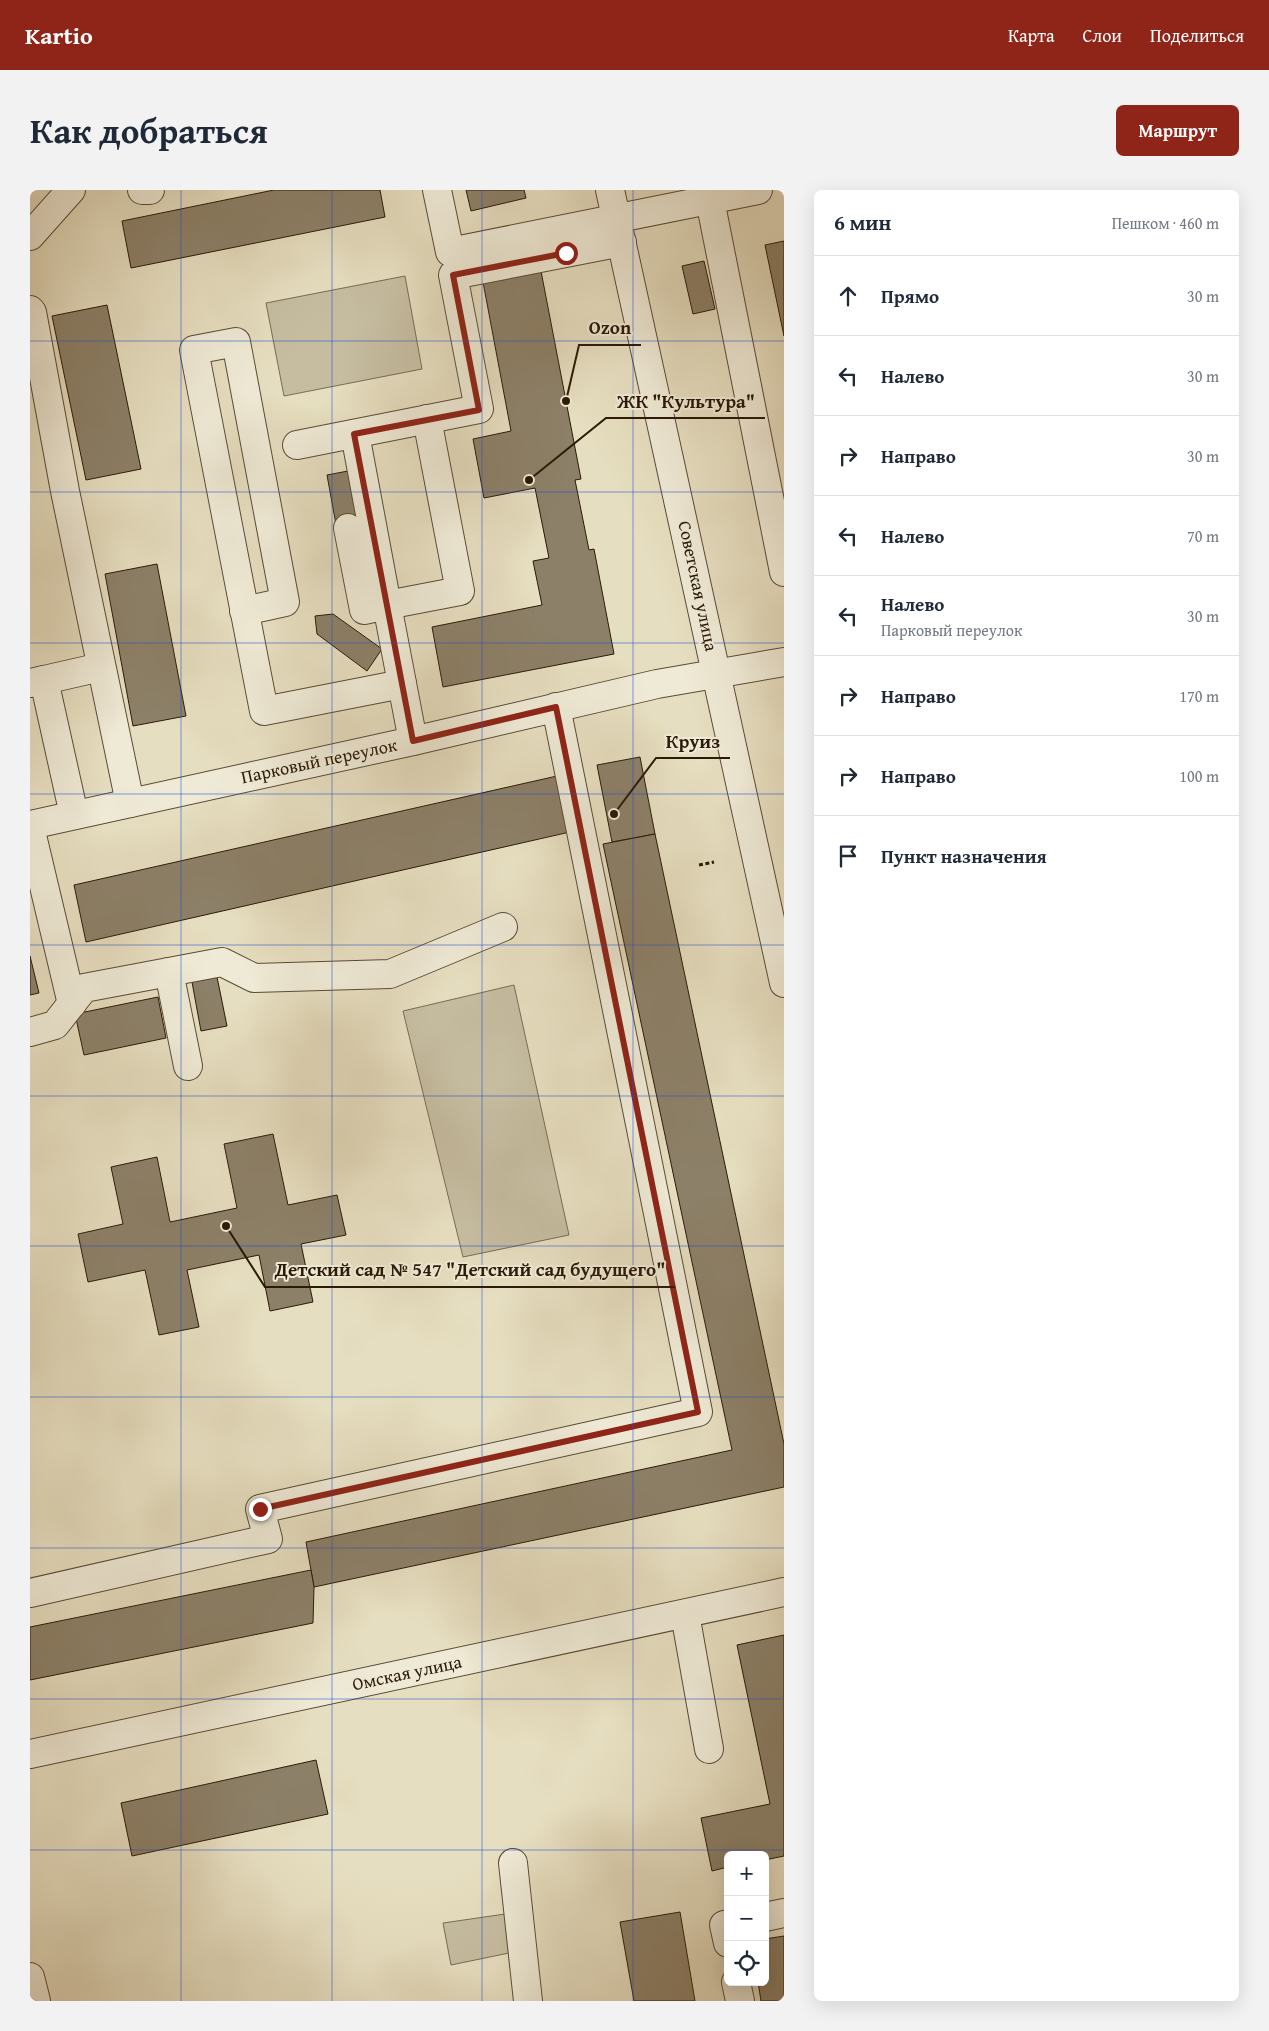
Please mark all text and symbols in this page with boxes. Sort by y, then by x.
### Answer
text: Kartio [25,18,93,53]
text: Карта [1008,22,1055,49]
text: Слои [1083,22,1122,49]
text: Поделиться [1150,22,1244,49]
text: Как добраться [30,105,268,156]
button: Маршрут [1116,105,1239,156]
text: 6 мин [834,207,891,238]
text: Пешком · 460 m [1112,211,1219,235]
route start [555,242,578,265]
icon: ahead [834,282,862,310]
text: Прямо [881,282,939,310]
text: 30 m [1187,284,1219,308]
callout: Ozon [579,311,641,345]
text: Ozon [589,313,632,341]
icon: left [834,362,862,390]
text: Налево [881,362,944,390]
text: 30 m [1187,364,1219,388]
callout: ЖК "Культура" [606,384,765,418]
text: ЖК "Культура" [616,387,755,415]
icon: right [834,442,862,470]
text: Направо [881,442,956,470]
text: 30 m [1187,444,1219,468]
street label: Советская улица [672,518,726,654]
icon: left [834,522,862,550]
text: Налево [881,522,944,550]
text: 70 m [1187,524,1219,548]
text: Налево [881,590,944,618]
icon: left [834,602,862,630]
text: 30 m [1187,604,1219,628]
text: Парковый переулок [881,618,1022,642]
icon: right [834,682,862,710]
text: Направо [881,682,956,710]
text: 170 m [1179,684,1219,708]
callout: Круиз [656,724,730,758]
text: Круиз [666,727,720,755]
street label: Парковый переулок [238,731,400,790]
icon: right [834,762,862,790]
text: Направо [881,762,956,790]
text: 100 m [1179,764,1219,788]
icon: arrive [834,842,862,870]
text: Пункт назначения [881,842,1047,870]
callout: Детский сад № 547 "Детский сад будущего" [265,1253,675,1287]
text: Детский сад № 547 "Детский сад будущего" [274,1255,665,1283]
route end [249,1498,272,1521]
street label: Омская улица [350,1648,465,1697]
map controls [724,1851,769,1986]
button: + [724,1851,769,1896]
button: − [724,1896,769,1941]
button: locate [724,1941,769,1986]

